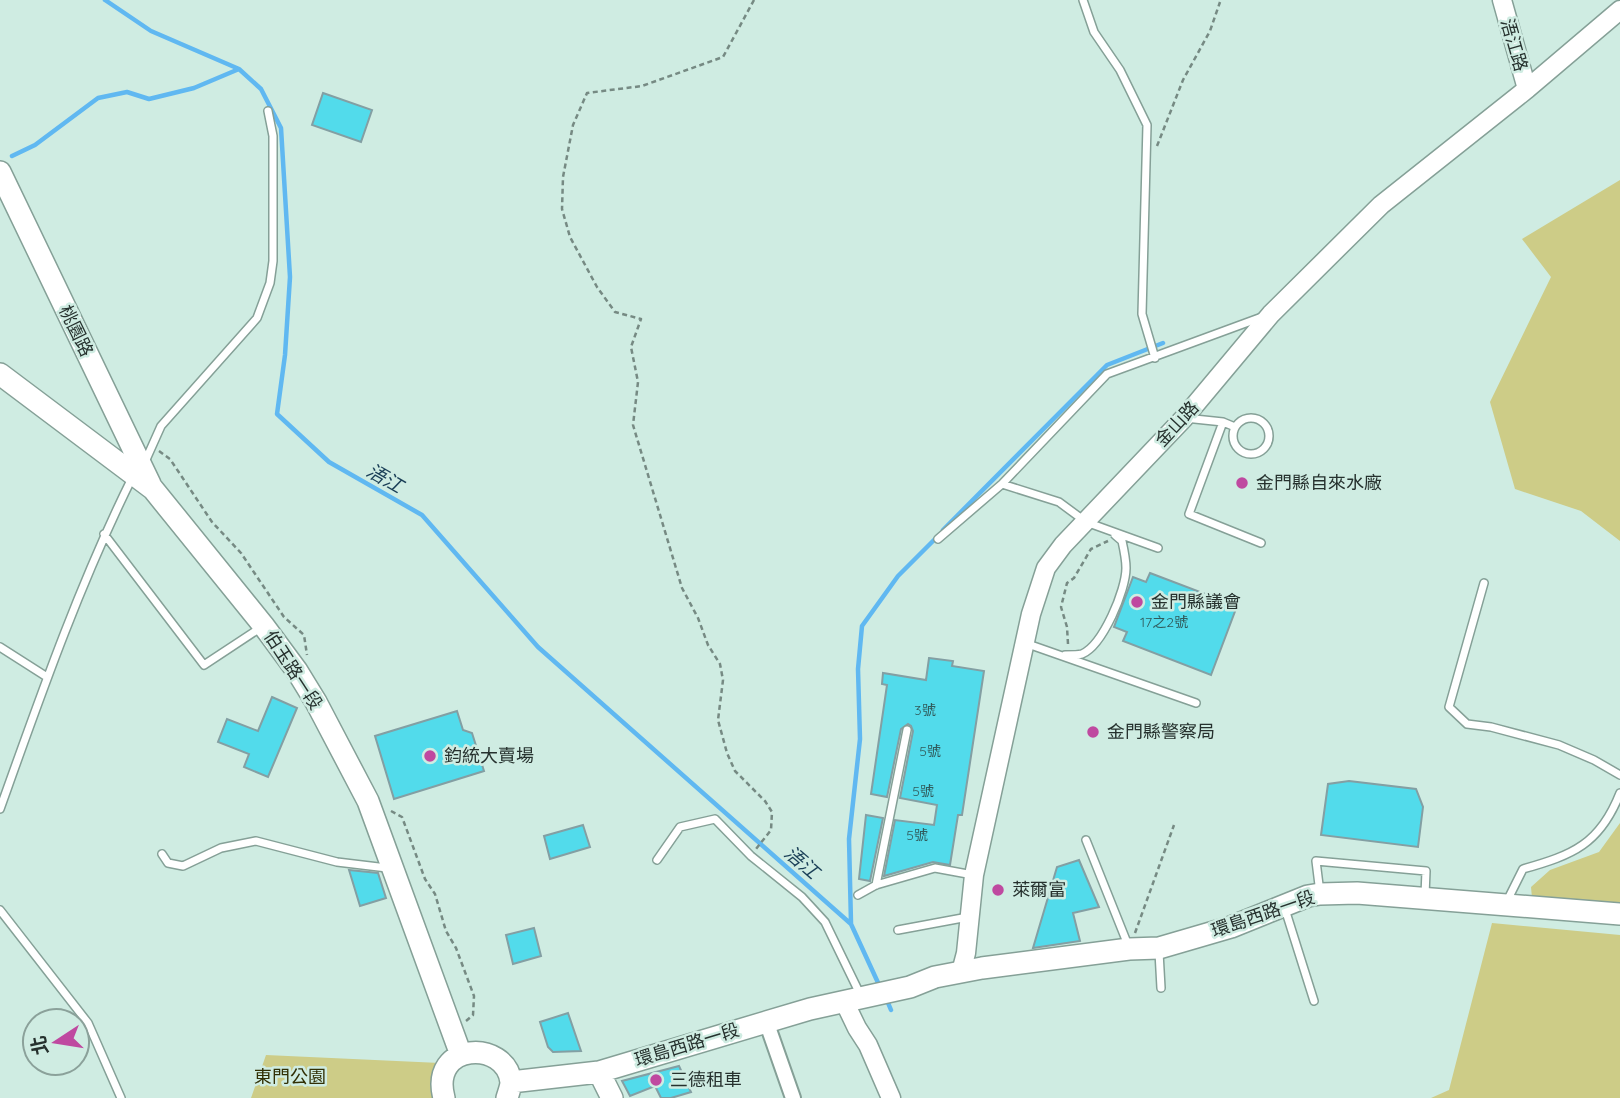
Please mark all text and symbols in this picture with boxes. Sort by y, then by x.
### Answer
street label: 浯江路 [1496,16,1533,74]
street label: 桃園路 [54,301,99,360]
street label: 金山路 [1150,396,1203,451]
water label: 浯江 [363,458,409,499]
place label: 金門縣自來水廠 [1256,471,1382,494]
marker: 金門縣自來水廠 [1234,475,1250,491]
place label: 金門縣議會 [1151,590,1241,613]
marker: 金門縣議會 [1129,594,1145,610]
house number: 17之2號 [1140,613,1188,631]
street label: 伯玉路一段 [259,626,328,714]
house number: 3號 [914,701,936,719]
place label: 金門縣警察局 [1107,720,1215,743]
marker: 金門縣警察局 [1085,724,1101,740]
house number: 5號 [919,742,941,760]
place label: 鈞統大賣場 [444,744,534,767]
marker: 鈞統大賣場 [422,748,438,764]
house number: 5號 [912,782,934,800]
house number: 5號 [906,826,928,844]
water label: 浯江 [780,840,826,885]
place label: 萊爾富 [1012,878,1066,901]
marker: 萊爾富 [990,882,1006,898]
street label: 環島西路一段 [1208,885,1318,942]
north arrow [21,1007,91,1077]
street label: 環島西路一段 [632,1018,742,1071]
text: 北 [26,1034,53,1057]
park label: 東門公園 [254,1065,326,1088]
place label: 三德租車 [670,1068,742,1091]
marker: 三德租車 [648,1072,664,1088]

